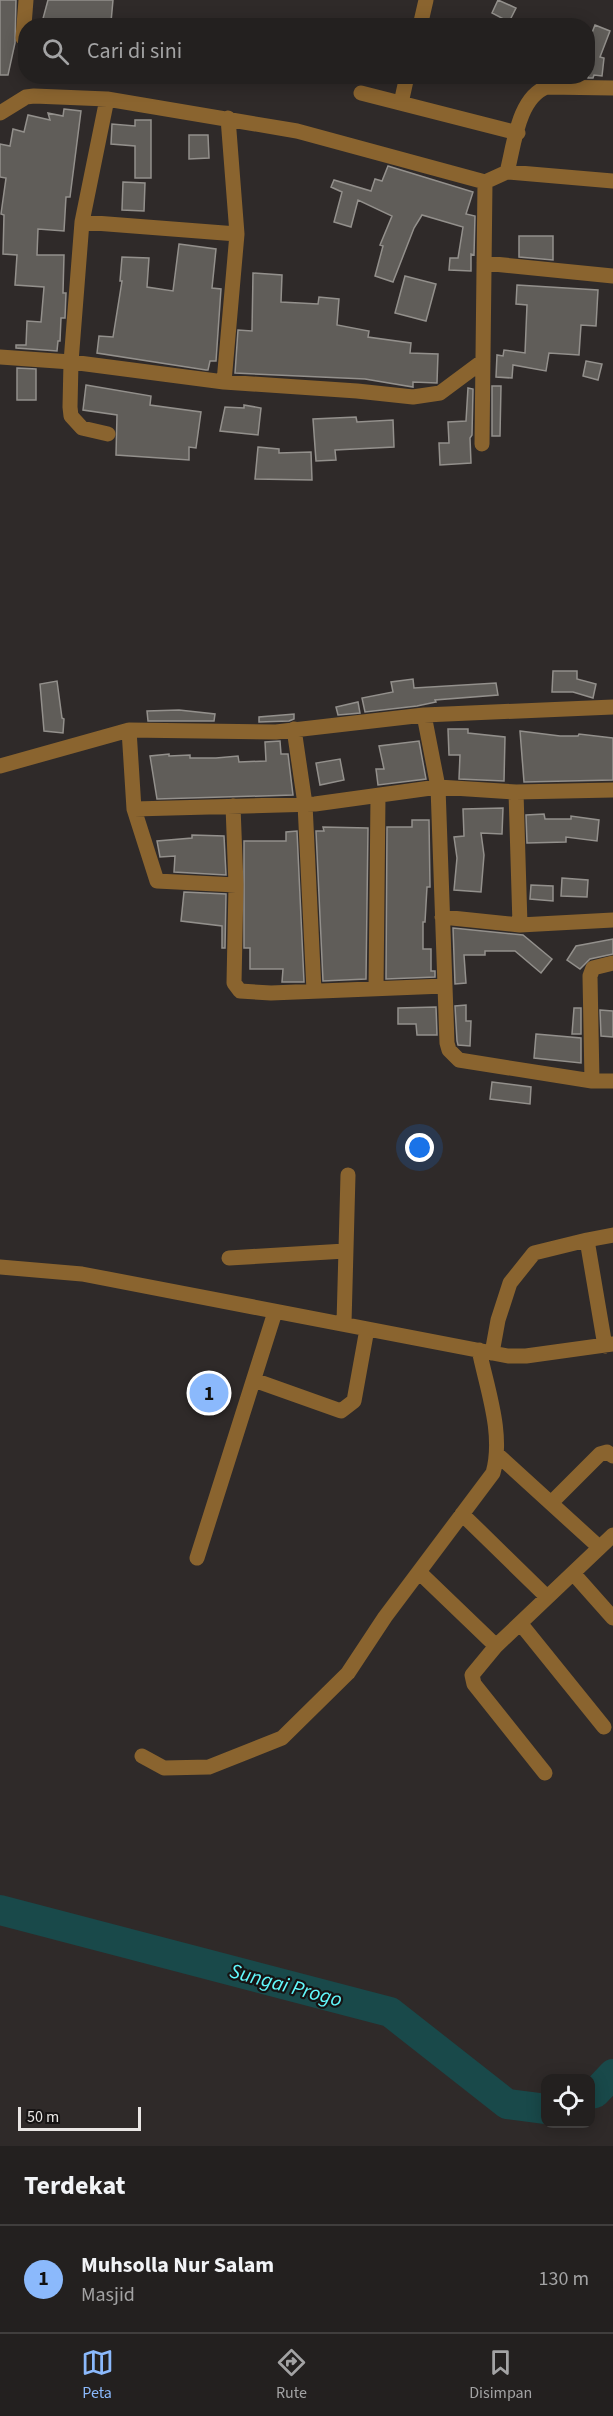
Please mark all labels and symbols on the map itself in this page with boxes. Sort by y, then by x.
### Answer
your location [405,1133,434,1162]
pin: 1 [190,1370,228,1416]
water label: Sungai Progo [226,1956,346,2014]
scale bar [18,2104,141,2132]

